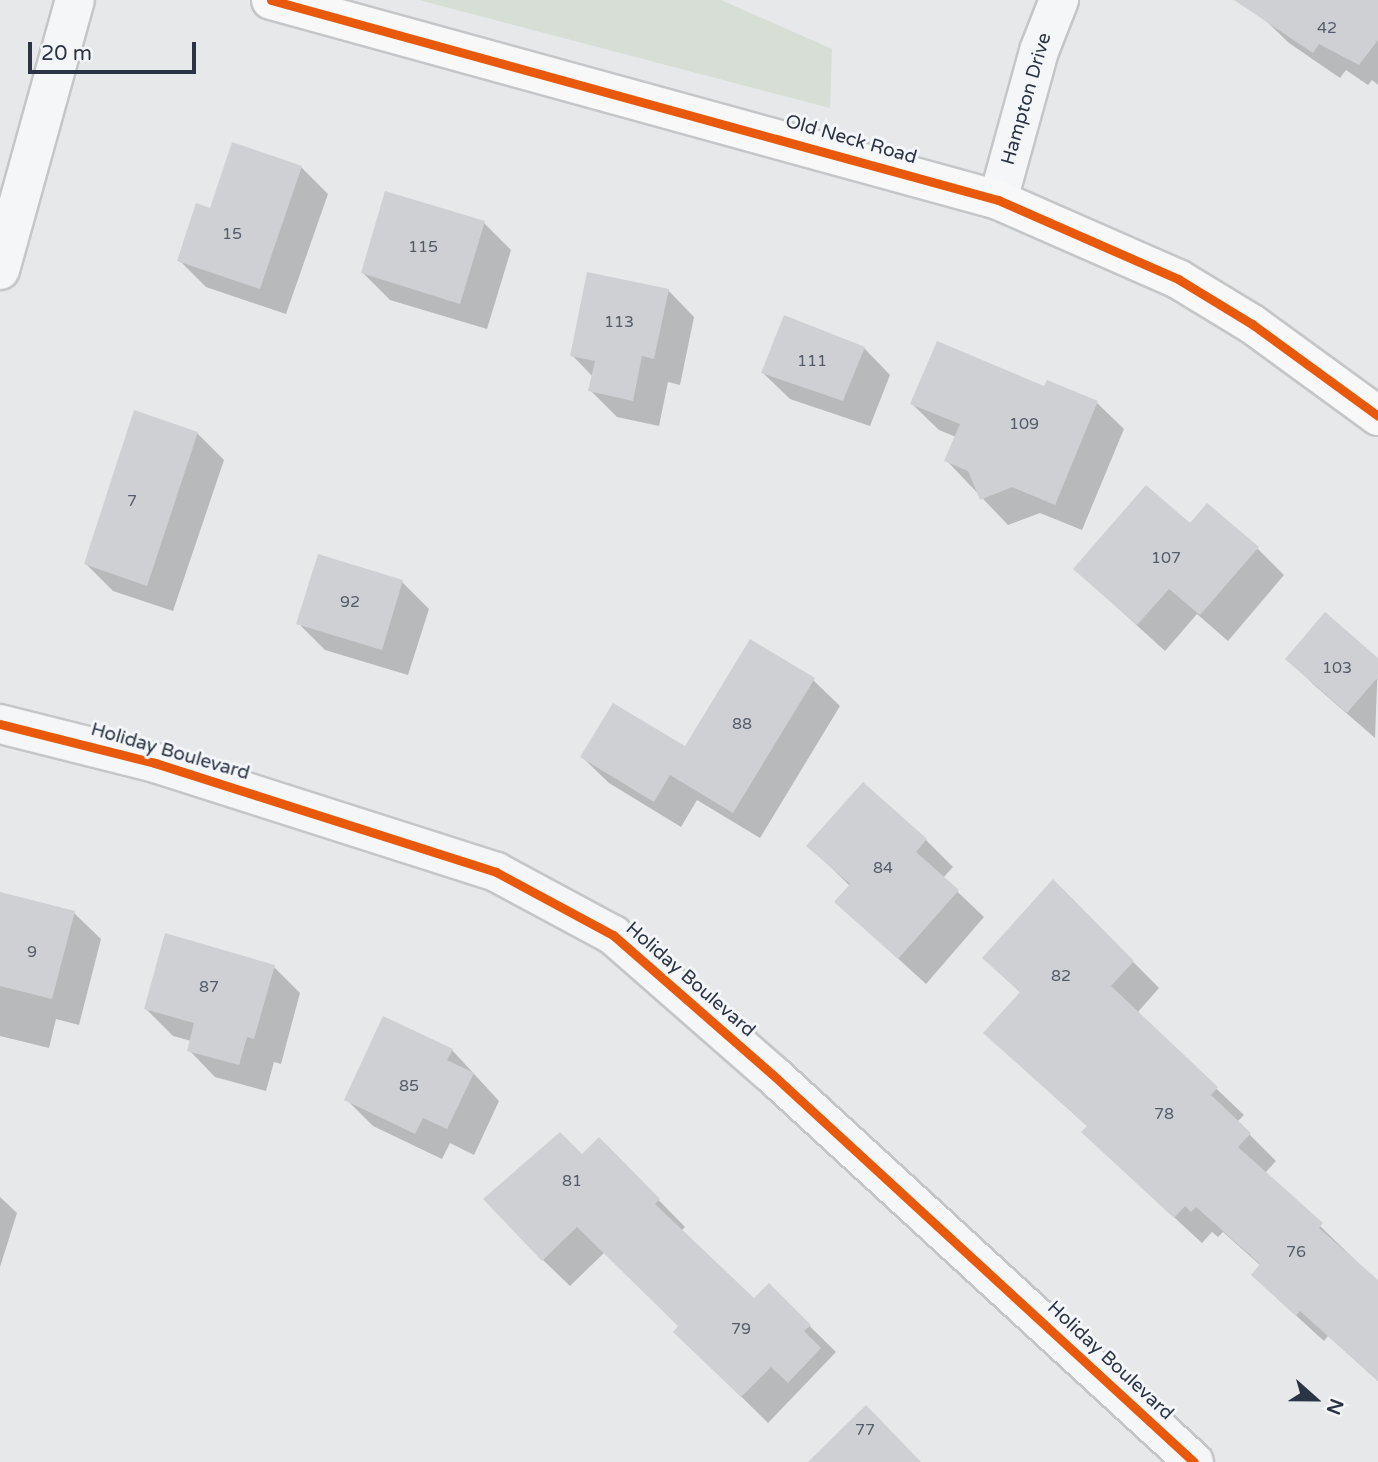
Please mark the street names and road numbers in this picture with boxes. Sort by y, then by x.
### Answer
street label: Hampton Drive [997,30,1057,168]
street label: Old Neck Road [783,110,919,170]
street label: Holiday Boulevard [88,718,252,786]
street label: Holiday Boulevard [621,918,759,1042]
street label: Holiday Boulevard [1042,1297,1178,1425]

